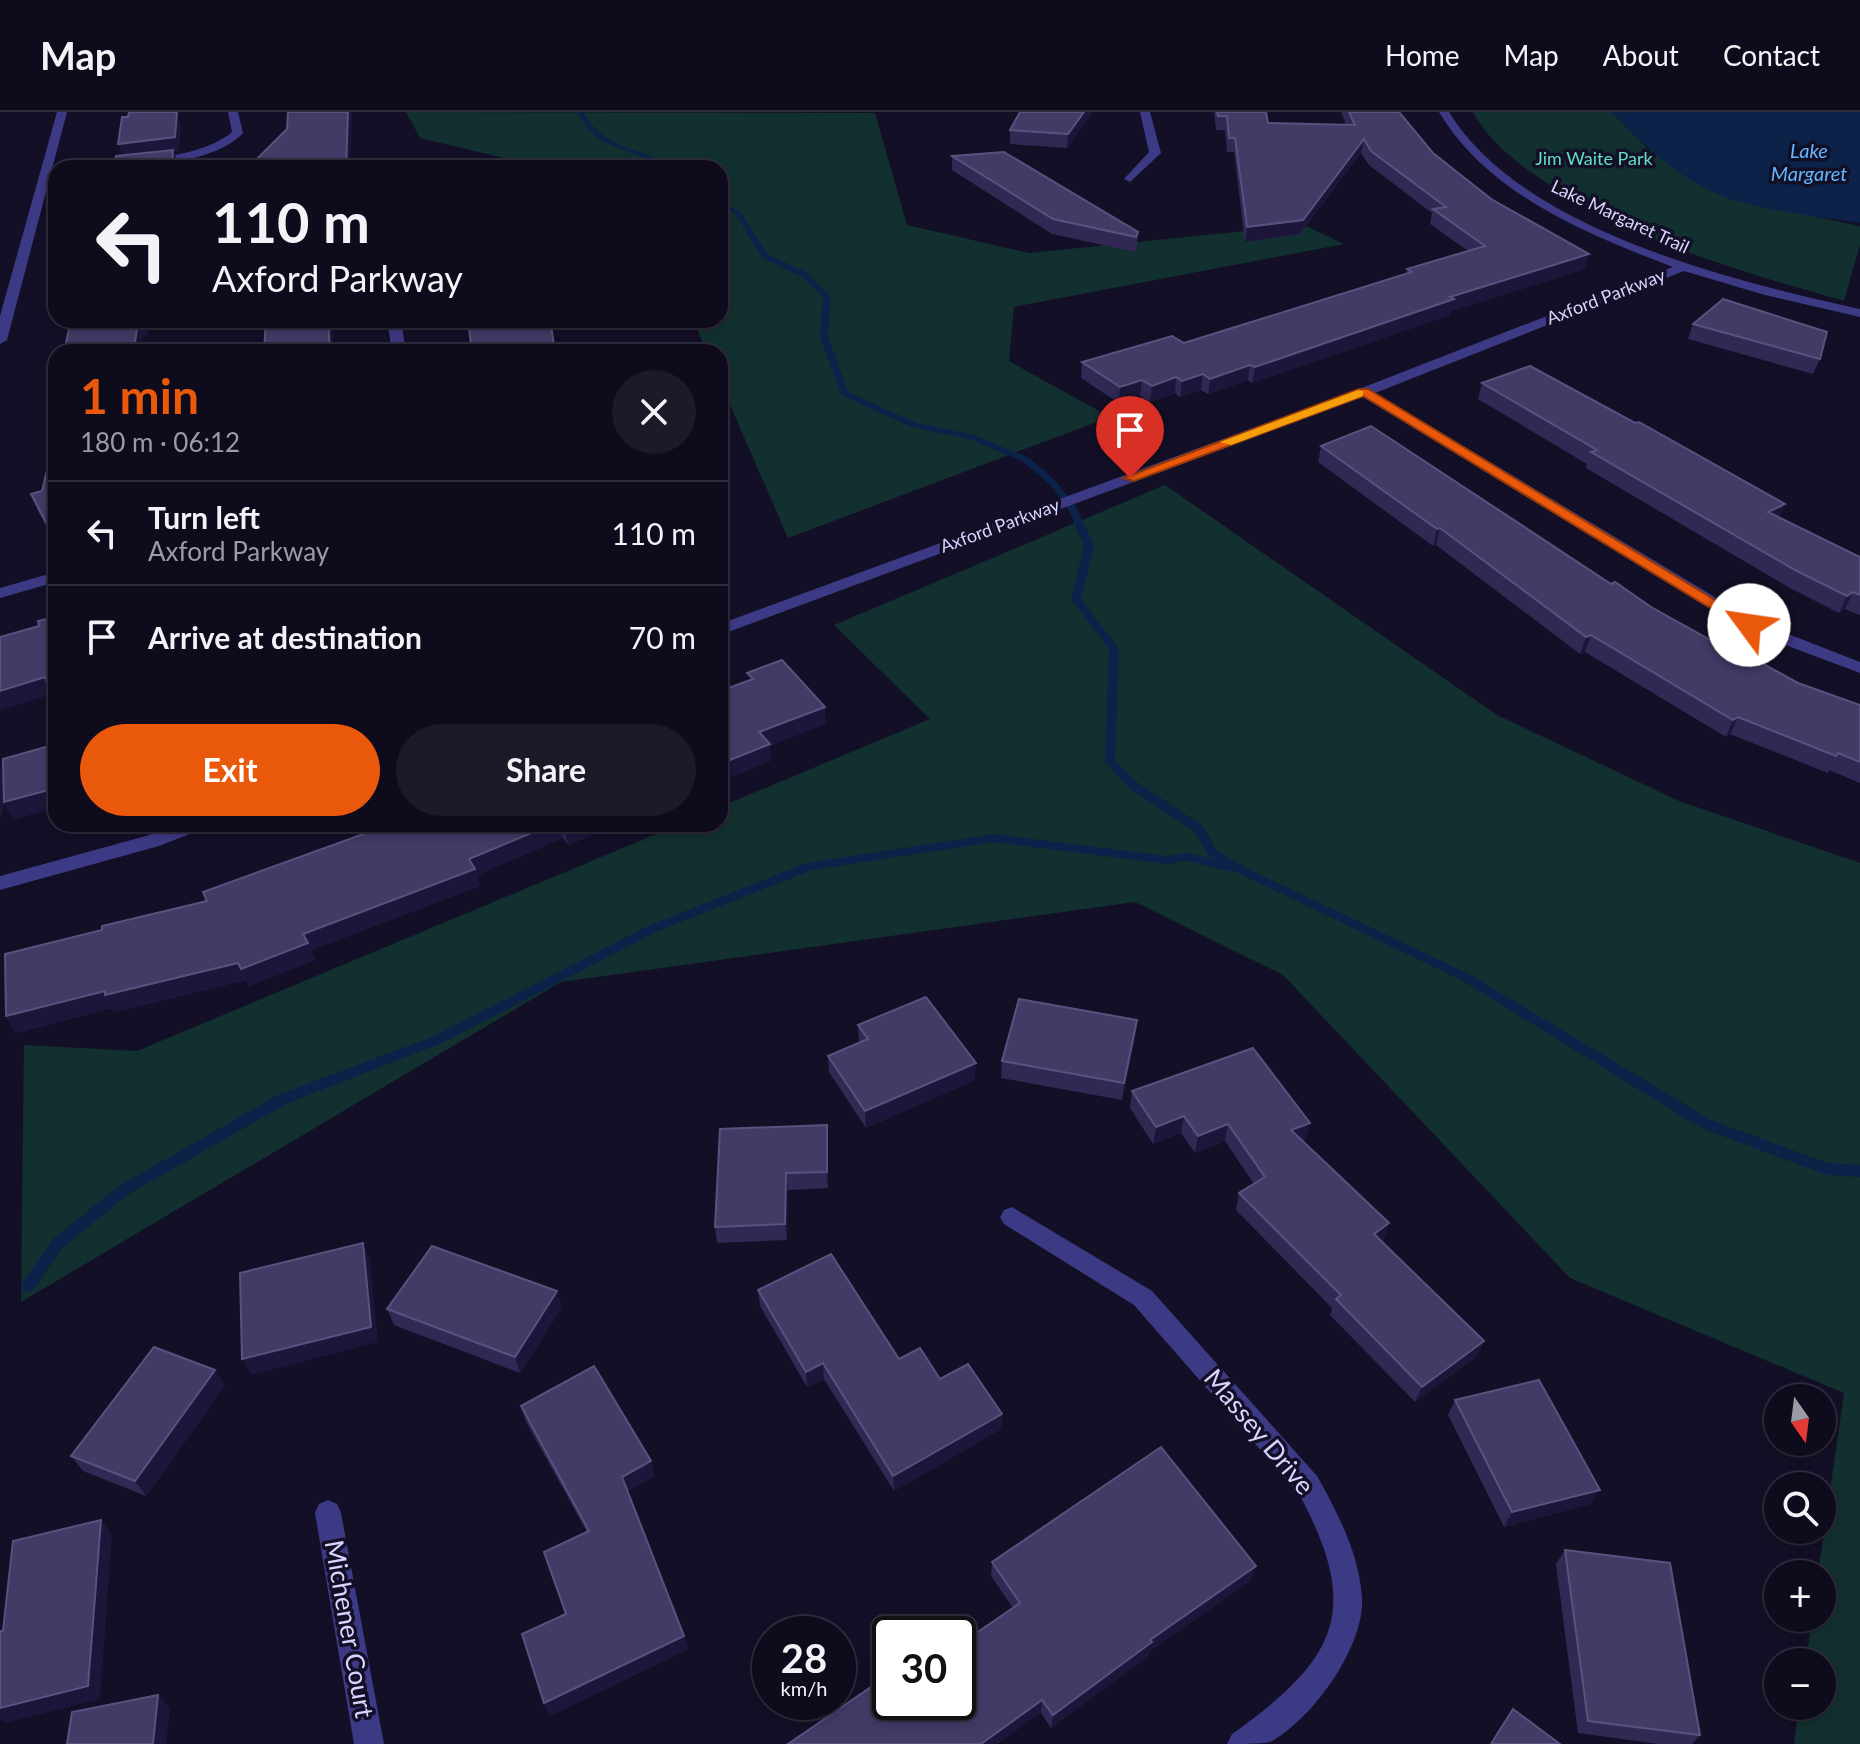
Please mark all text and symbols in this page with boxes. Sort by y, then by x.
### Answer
text: Map [40,32,116,78]
text: Home [1385,38,1460,72]
text: Map [1504,38,1559,72]
text: About [1603,38,1679,72]
text: Contact [1723,38,1820,72]
water label: Lake Margaret [1771,138,1847,185]
park label: Jim Waite Park [1535,147,1654,169]
street label: Lake Margaret Trail [1548,174,1693,258]
text: 110 m [212,188,370,255]
icon: left [80,192,184,296]
text: Axford Parkway [212,256,463,300]
street label: Axford Parkway [1543,263,1669,329]
text: 1 min [80,367,199,424]
button: close [612,370,696,454]
pin [1096,396,1164,478]
icon: arrive [1108,408,1152,452]
text: 180 m · 06:12 [80,426,240,458]
street label: Axford Parkway [937,493,1063,557]
text: Turn left [148,499,260,535]
icon: left [80,511,124,555]
text: 110 m [611,515,696,551]
text: Axford Parkway [148,535,329,567]
position arrow [1707,583,1791,667]
icon: arrive [80,615,124,659]
text: Arrive at destination [148,619,422,655]
text: 70 m [629,619,696,655]
button: Exit [80,724,380,816]
button: Share [396,724,696,816]
street label: Massey Drive [1198,1362,1322,1501]
north arrow [1764,1384,1836,1456]
map controls [1764,1384,1836,1720]
button: search [1764,1472,1836,1544]
street label: Michener Court [319,1538,381,1721]
button: + [1764,1560,1836,1632]
speed limit sign: 30 [872,1616,976,1720]
text: 28 [781,1634,827,1682]
button: − [1764,1648,1836,1720]
text: km/h [781,1676,827,1700]

